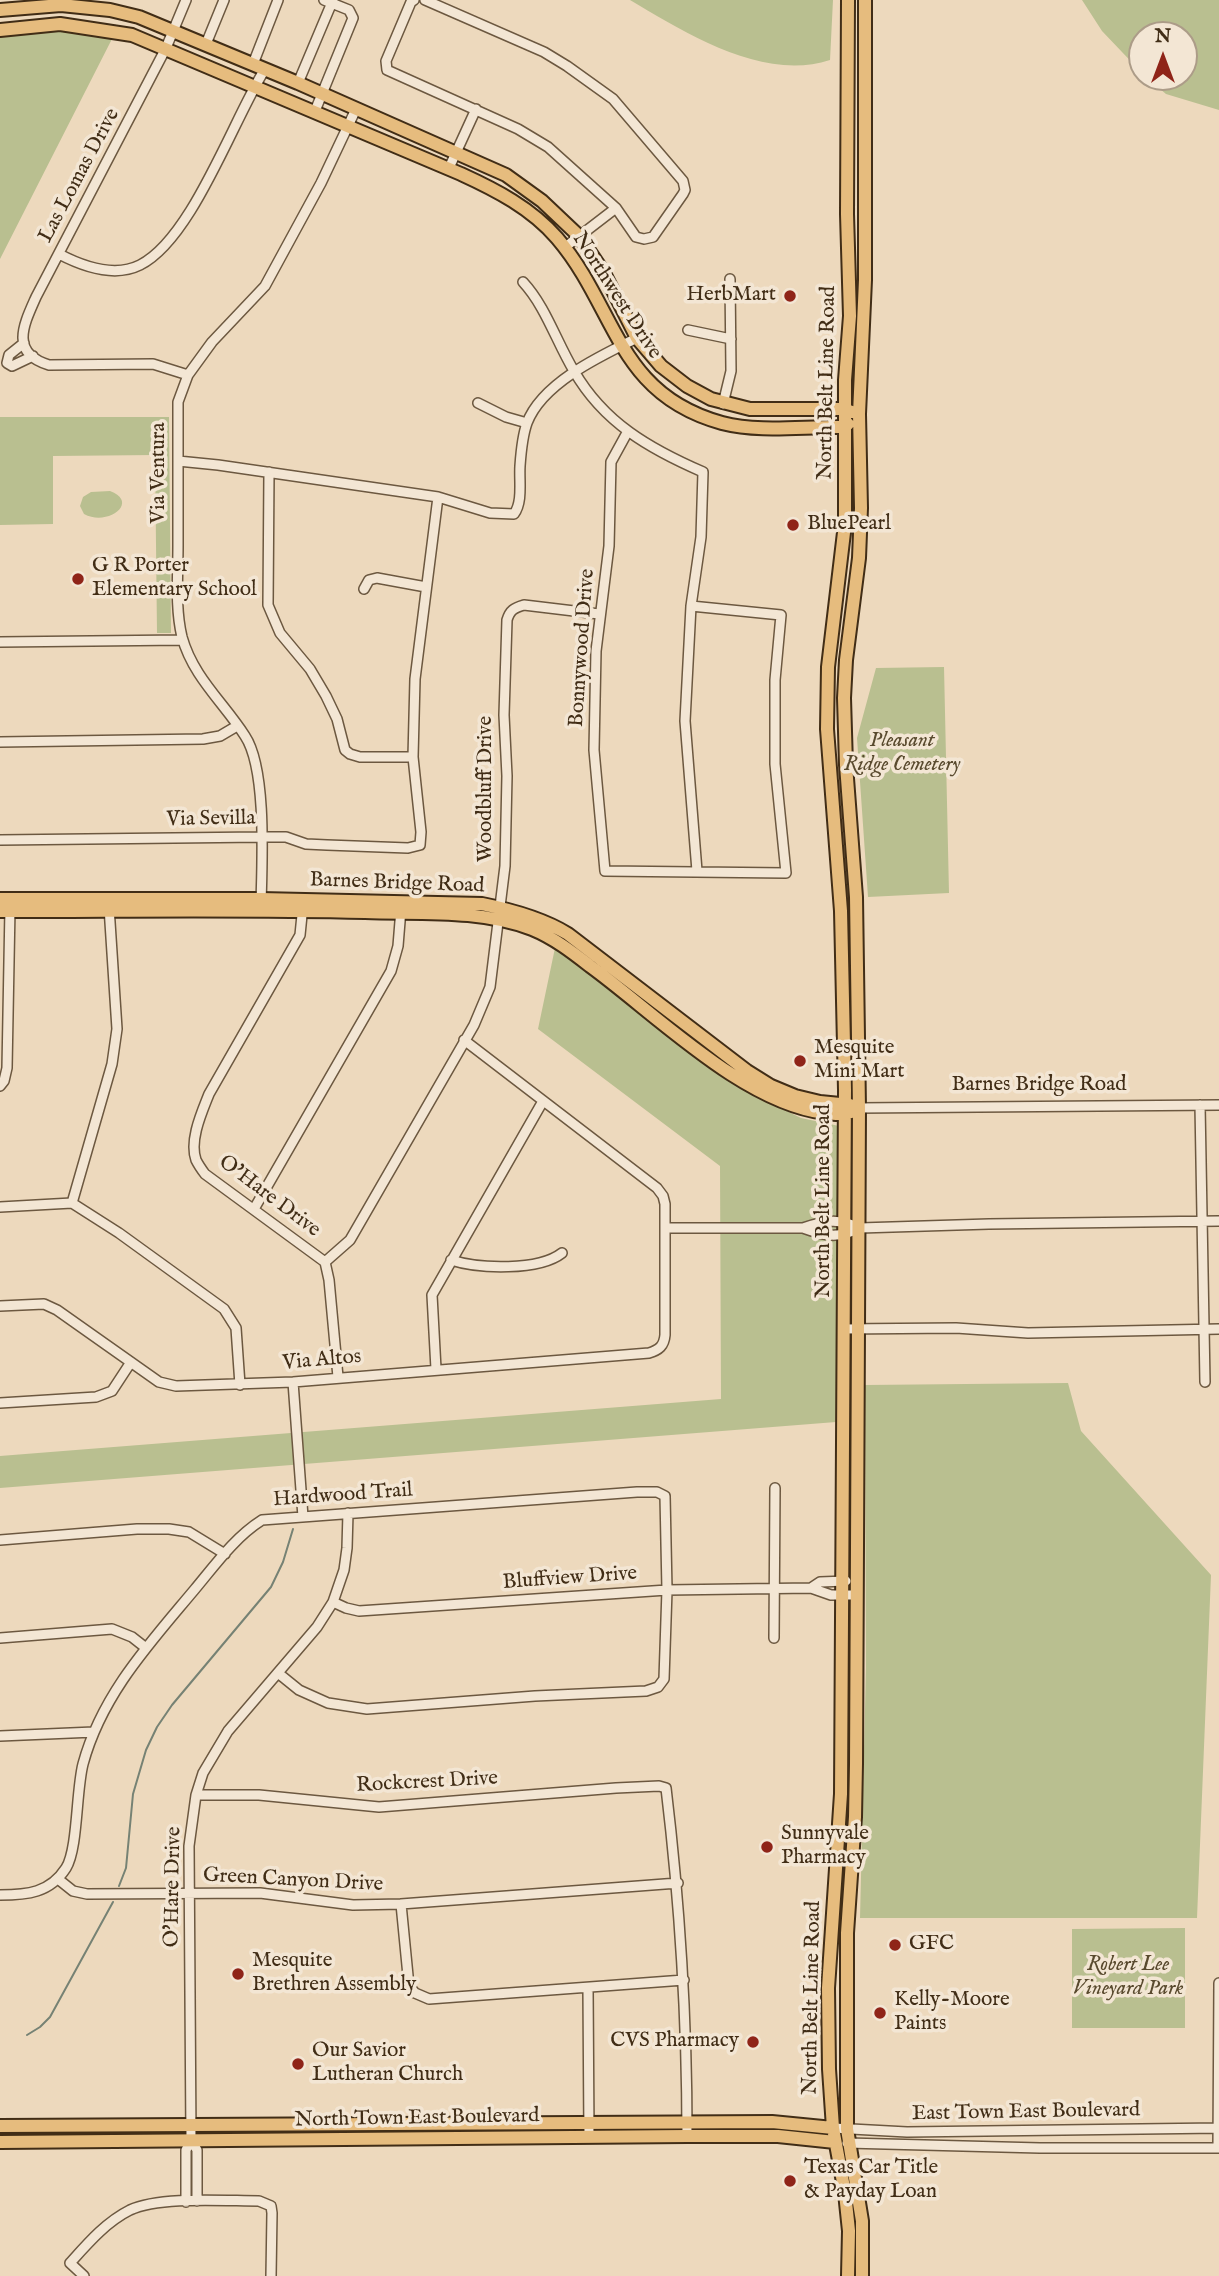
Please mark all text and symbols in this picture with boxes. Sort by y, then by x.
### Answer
north arrow [1128,21,1198,91]
text: N [1155,25,1171,49]
street label: Las Lomas Drive [34,104,126,248]
street label: Northwest Drive [566,228,666,364]
place label: HerbMart [686,283,776,309]
street label: North Belt Line Road [814,286,842,480]
marker: HerbMart [782,288,798,304]
street label: Via Ventura [147,422,173,524]
place label: BluePearl [807,512,891,538]
marker: BluePearl [785,517,801,533]
place label: G R Porter Elementary School [92,554,257,604]
street label: Bonnywood Drive [565,568,601,728]
marker: G R Porter Elementary School [70,571,86,587]
street label: Woodbluff Drive [474,716,500,862]
park label: Pleasant Ridge Cemetery [844,729,960,779]
street label: Via Sevilla [166,807,256,833]
street label: Barnes Bridge Road [309,868,485,900]
place label: Mesquite Mini Mart [814,1036,905,1086]
marker: Mesquite Mini Mart [792,1053,808,1069]
street label: Barnes Bridge Road [952,1073,1126,1099]
street label: North Belt Line Road [812,1104,838,1298]
street label: O'Hare Drive [213,1150,325,1244]
street label: Via Altos [282,1345,362,1377]
street label: Hardwood Trail [272,1479,414,1513]
street label: Bluffview Drive [502,1562,638,1596]
street label: Rockcrest Drive [356,1767,498,1799]
place label: Sunnyvale Pharmacy [781,1822,869,1872]
street label: O'Hare Drive [160,1826,188,1948]
marker: Sunnyvale Pharmacy [759,1839,775,1855]
street label: Green Canyon Drive [202,1864,384,1898]
street label: North Belt Line Road [799,1901,827,2095]
place label: GFC [909,1932,954,1958]
marker: GFC [887,1937,903,1953]
place label: Mesquite Brethren Assembly [252,1949,416,1999]
park label: Robert Lee Vineyard Park [1072,1953,1184,2003]
marker: Mesquite Brethren Assembly [230,1966,246,1982]
place label: Kelly-Moore Paints [894,1988,1010,2038]
marker: Kelly-Moore Paints [872,2005,888,2021]
place label: CVS Pharmacy [610,2029,739,2055]
marker: CVS Pharmacy [745,2034,761,2050]
place label: Our Savior Lutheran Church [312,2039,463,2089]
marker: Our Savior Lutheran Church [290,2056,306,2072]
street label: East Town East Boulevard [912,2098,1140,2128]
street label: North Town East Boulevard [294,2104,540,2134]
place label: Texas Car Title & Payday Loan [804,2156,938,2206]
marker: Texas Car Title & Payday Loan [782,2173,798,2189]

